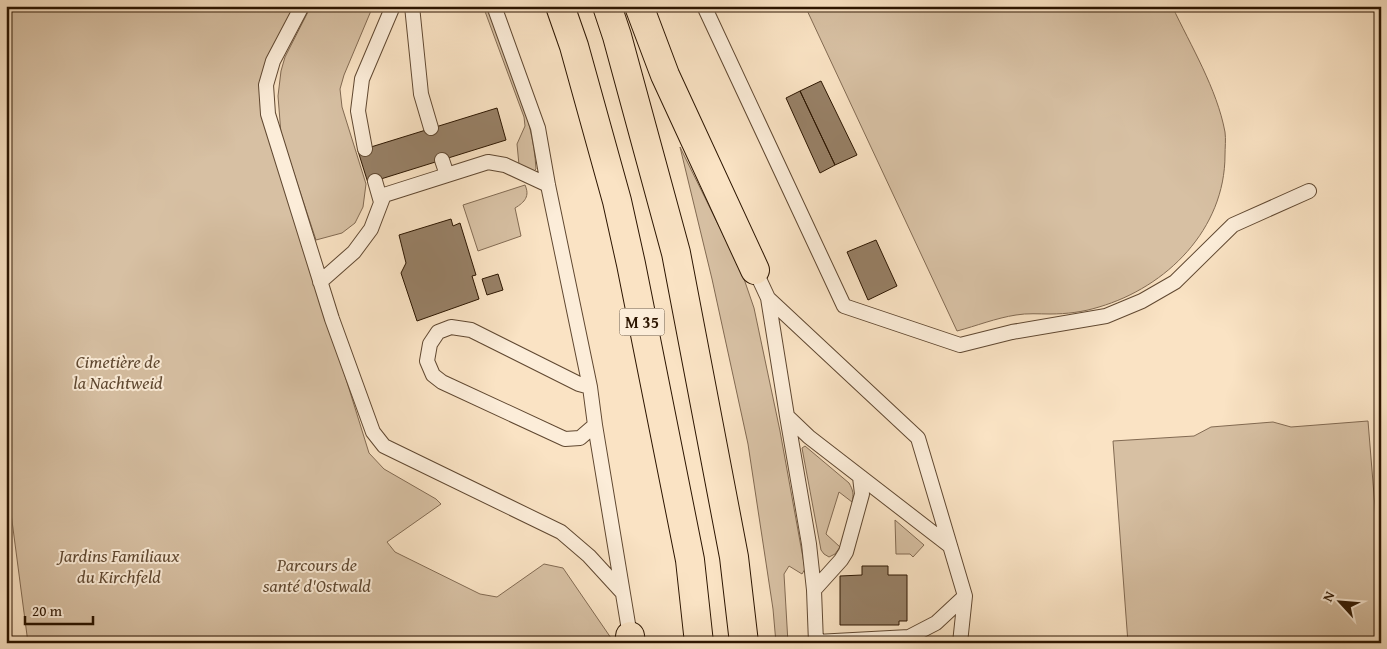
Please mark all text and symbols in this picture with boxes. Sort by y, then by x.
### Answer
road number: M 35 [620,308,664,336]
park label: Cimetière de la Nachtweid [73,348,163,396]
park label: Jardins Familiaux du Kirchfeld [56,542,180,590]
park label: Parcours de santé d'Ostwald [262,551,371,599]
north arrow [1314,576,1364,626]
text: N [1317,587,1340,605]
scale bar [25,594,92,626]
text: 20 m [32,600,63,621]

